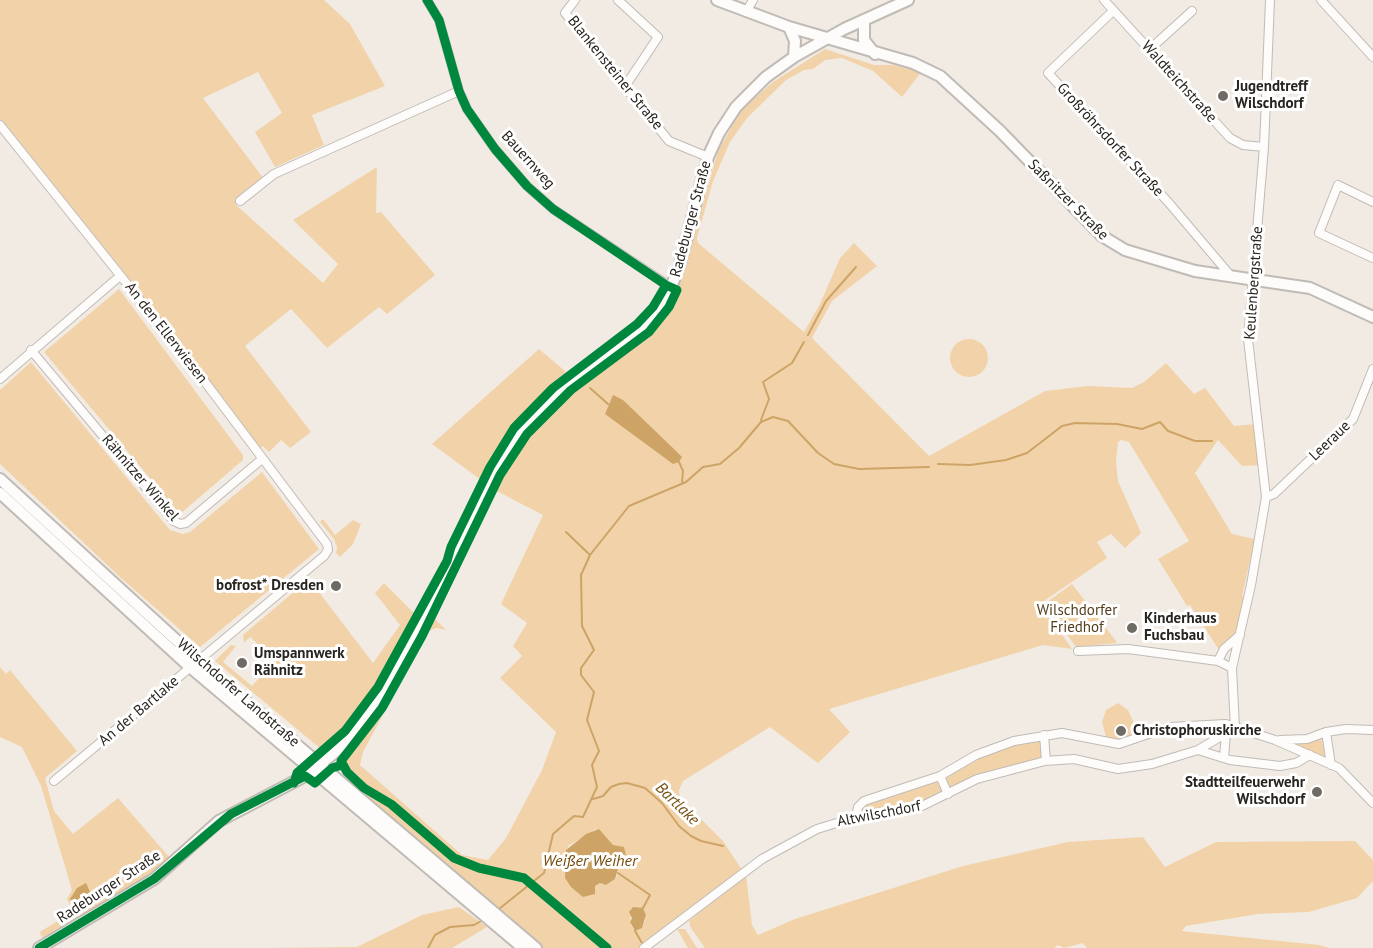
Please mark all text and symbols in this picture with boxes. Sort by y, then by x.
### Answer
street label: Blankensteiner Straße [563,12,667,134]
street label: Waldteichstraße [1138,37,1220,127]
place label: Jugendtreff Wilschdorf [1235,78,1308,113]
street label: Großröhrsdorfer Straße [1053,80,1167,200]
marker: Jugendtreff Wilschdorf [1216,89,1230,103]
street label: Bauernweg [497,127,559,193]
street label: Saßnitzer Straße [1024,156,1112,244]
street label: Radeburger Straße [667,159,715,279]
street label: Keulenbergstraße [1241,226,1267,340]
street label: An den Ellerwiesen [121,279,211,387]
street label: Leeraue [1306,417,1354,465]
street label: Rähnitzer Winkel [98,431,182,525]
place label: bofrost* Dresden [216,577,324,595]
marker: bofrost* Dresden [329,579,343,593]
park label: Wilschdorfer Friedhof [1037,602,1117,637]
place label: Kinderhaus Fuchsbau [1144,610,1216,645]
marker: Kinderhaus Fuchsbau [1125,621,1139,635]
street label: Wilschdorfer Landstraße [173,635,303,751]
place label: Umspannwerk Rähnitz [254,645,345,680]
marker: Umspannwerk Rähnitz [235,656,249,670]
street label: An der Bartlake [95,672,183,750]
place label: Christophoruskirche [1133,722,1261,740]
marker: Christophoruskirche [1114,724,1128,738]
place label: Stadtteilfeuerwehr Wilschdorf [1185,774,1305,809]
water label: Bartlake [651,779,703,829]
marker: Stadtteilfeuerwehr Wilschdorf [1310,785,1324,799]
street label: Altwilschdorf [836,797,922,831]
street label: Radeburger Straße [54,847,164,927]
water label: Weißer Weiher [543,851,637,871]

